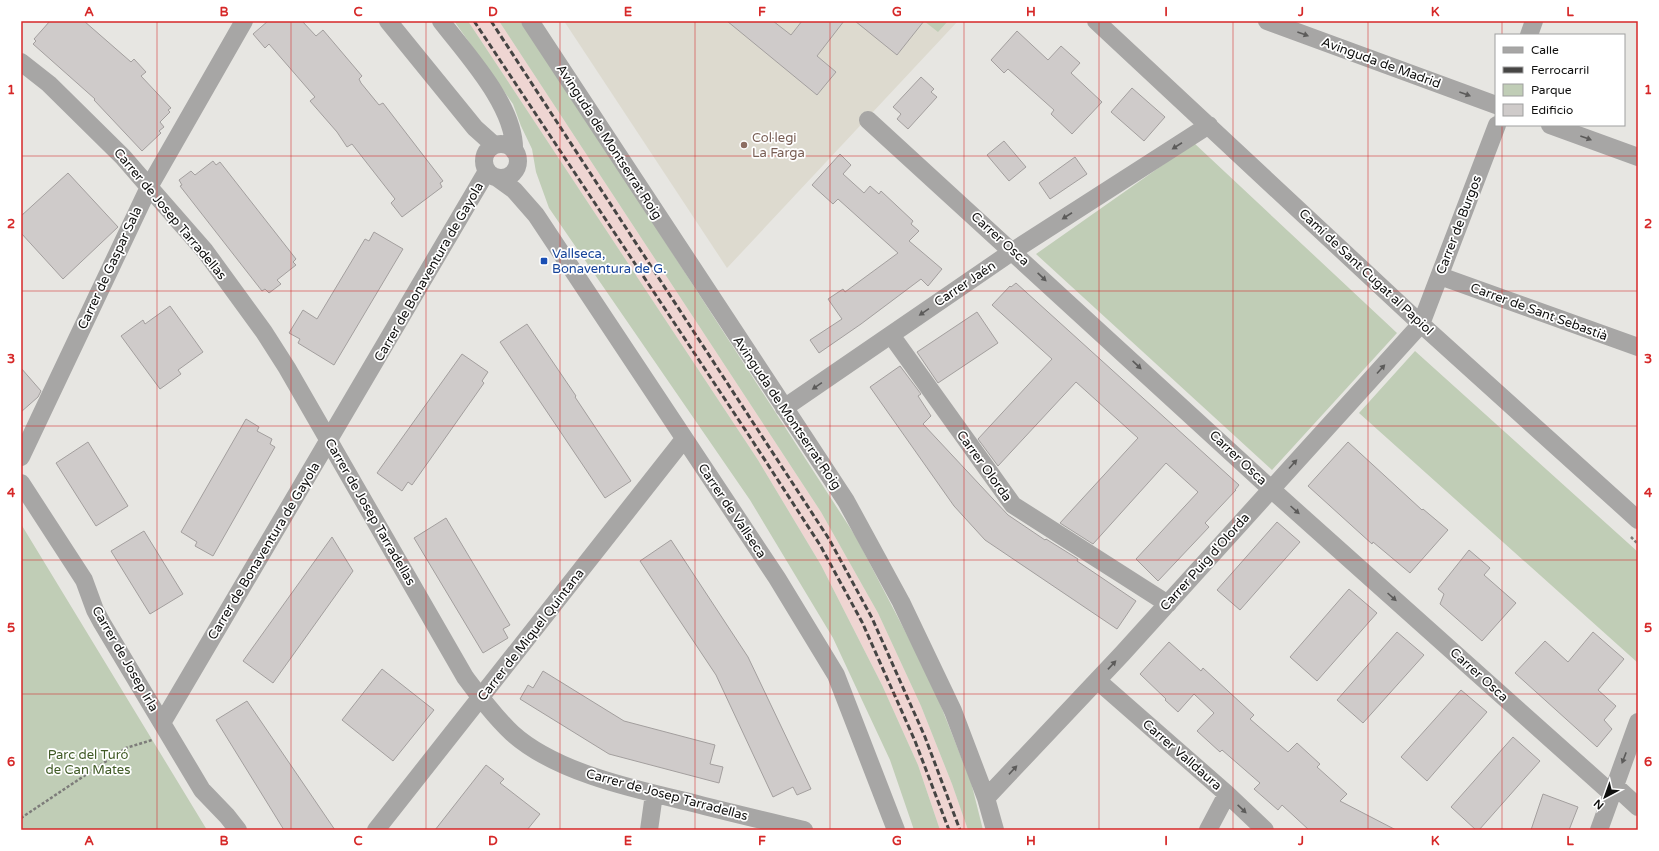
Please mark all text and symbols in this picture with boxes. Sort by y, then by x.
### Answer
text: A [84,4,94,20]
text: B [219,4,229,20]
text: C [353,4,363,20]
text: D [488,4,498,20]
text: E [624,4,632,20]
text: F [758,4,766,20]
text: G [892,4,902,20]
text: H [1026,4,1036,20]
text: I [1164,4,1168,20]
text: J [1297,4,1304,20]
text: K [1431,4,1440,20]
text: L [1566,4,1574,20]
one-way arrow [1298,32,1310,38]
street label: Avinguda de Madrid [1319,34,1443,92]
legend [1495,34,1625,126]
text: Calle [1531,43,1559,57]
street label: Avinguda de Montserrat Roig [553,61,665,223]
text: Ferrocarril [1531,63,1589,77]
text: 1 [7,82,15,98]
text: 1 [1644,82,1652,98]
text: Parque [1531,83,1572,97]
one-way arrow [1459,91,1471,97]
text: Edificio [1531,103,1573,117]
place label: Col·legi La Farga [752,130,805,161]
one-way arrow [1581,136,1593,142]
marker: Col·legi La Farga [739,140,749,150]
one-way arrow [1171,143,1182,150]
street label: Carrer de Josep Tarradellas [110,145,230,283]
street label: Carrer de Burgos [1433,173,1485,277]
street label: Carrer de Bonaventura de Gayola [371,179,487,365]
street label: Carrer de Gaspar Sala [74,204,146,332]
street label: Camí de Sant Cugat al Papiol [1295,205,1437,339]
street label: Carrer Osca [968,209,1032,269]
one-way arrow [1061,213,1073,220]
text: 2 [7,216,15,232]
text: 2 [1644,216,1652,232]
place label: Vallseca, Bonaventura de G. [552,246,667,277]
marker: Vallseca, Bonaventura de G. [539,256,549,266]
street label: Carrer Jaén [931,258,999,310]
one-way arrow [1037,273,1047,282]
street label: Carrer de Sant Sebastià [1468,280,1610,344]
one-way arrow [919,308,929,316]
street label: Avinguda de Montserrat Roig [730,333,844,493]
text: 3 [7,351,15,367]
text: 3 [1644,351,1652,367]
one-way arrow [1132,361,1142,370]
one-way arrow [1376,363,1385,374]
one-way arrow [812,382,822,390]
street label: Carrer Olorda [953,427,1015,505]
street label: Carrer Osca [1206,427,1270,489]
street label: Carrer de Josep Tarradellas [321,436,419,588]
street label: Carrer de Bonaventura de Gayola [204,459,324,643]
one-way arrow [1288,460,1297,469]
street label: Carrer de Vallseca [694,461,770,561]
text: 4 [7,485,16,501]
text: 4 [1644,485,1653,501]
one-way arrow [1290,505,1300,515]
street label: Carrer Puig d'Olorda [1157,510,1253,614]
street label: Carrer de Miquel Quintana [474,566,588,704]
one-way arrow [1387,592,1397,601]
street label: Carrer de Josep Irla [88,603,162,715]
text: 5 [7,620,15,636]
text: 5 [1644,620,1652,636]
street label: Carrer Osca [1447,645,1511,705]
one-way arrow [1108,660,1117,670]
street label: Carrer Valldaura [1139,716,1225,794]
park label: Parc del Turó de Can Mates [46,747,130,778]
one-way arrow [1621,753,1627,765]
text: 6 [7,754,15,770]
text: 6 [1644,754,1652,770]
one-way arrow [1009,765,1018,775]
street label: Carrer de Josep Tarradellas [584,766,750,824]
north arrow [1585,777,1625,817]
text: N [1591,796,1606,812]
one-way arrow [1237,804,1247,814]
text: A [84,833,94,849]
text: B [219,833,229,849]
text: C [353,833,363,849]
text: D [488,833,498,849]
text: E [624,833,632,849]
text: F [758,833,766,849]
text: G [892,833,902,849]
text: H [1026,833,1036,849]
text: I [1164,833,1168,849]
text: J [1297,833,1304,849]
text: K [1431,833,1440,849]
text: L [1566,833,1574,849]

